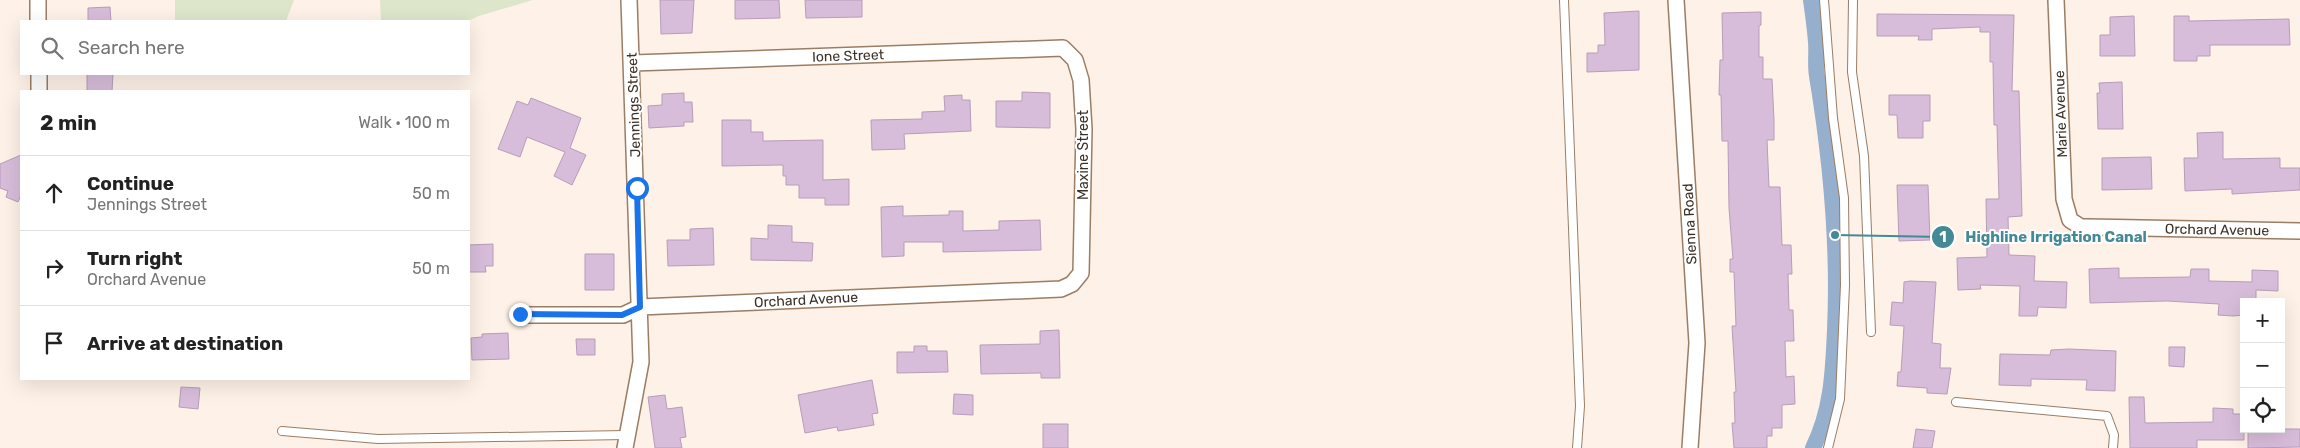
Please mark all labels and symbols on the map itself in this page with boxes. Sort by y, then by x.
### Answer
street label: Ione Street [812,46,885,66]
street label: Jennings Street [624,52,644,158]
street label: Marie Avenue [2051,70,2071,158]
street label: Maxine Street [1075,109,1092,200]
route start [626,177,649,200]
street label: Sienna Road [1679,183,1701,265]
street label: Orchard Avenue [2165,221,2269,239]
callout: Highline Irrigation Canal [1930,222,2157,252]
text: 1 [1939,228,1947,246]
text: Highline Irrigation Canal [1965,228,2147,246]
street label: Orchard Avenue [754,289,859,311]
route end [509,303,532,326]

